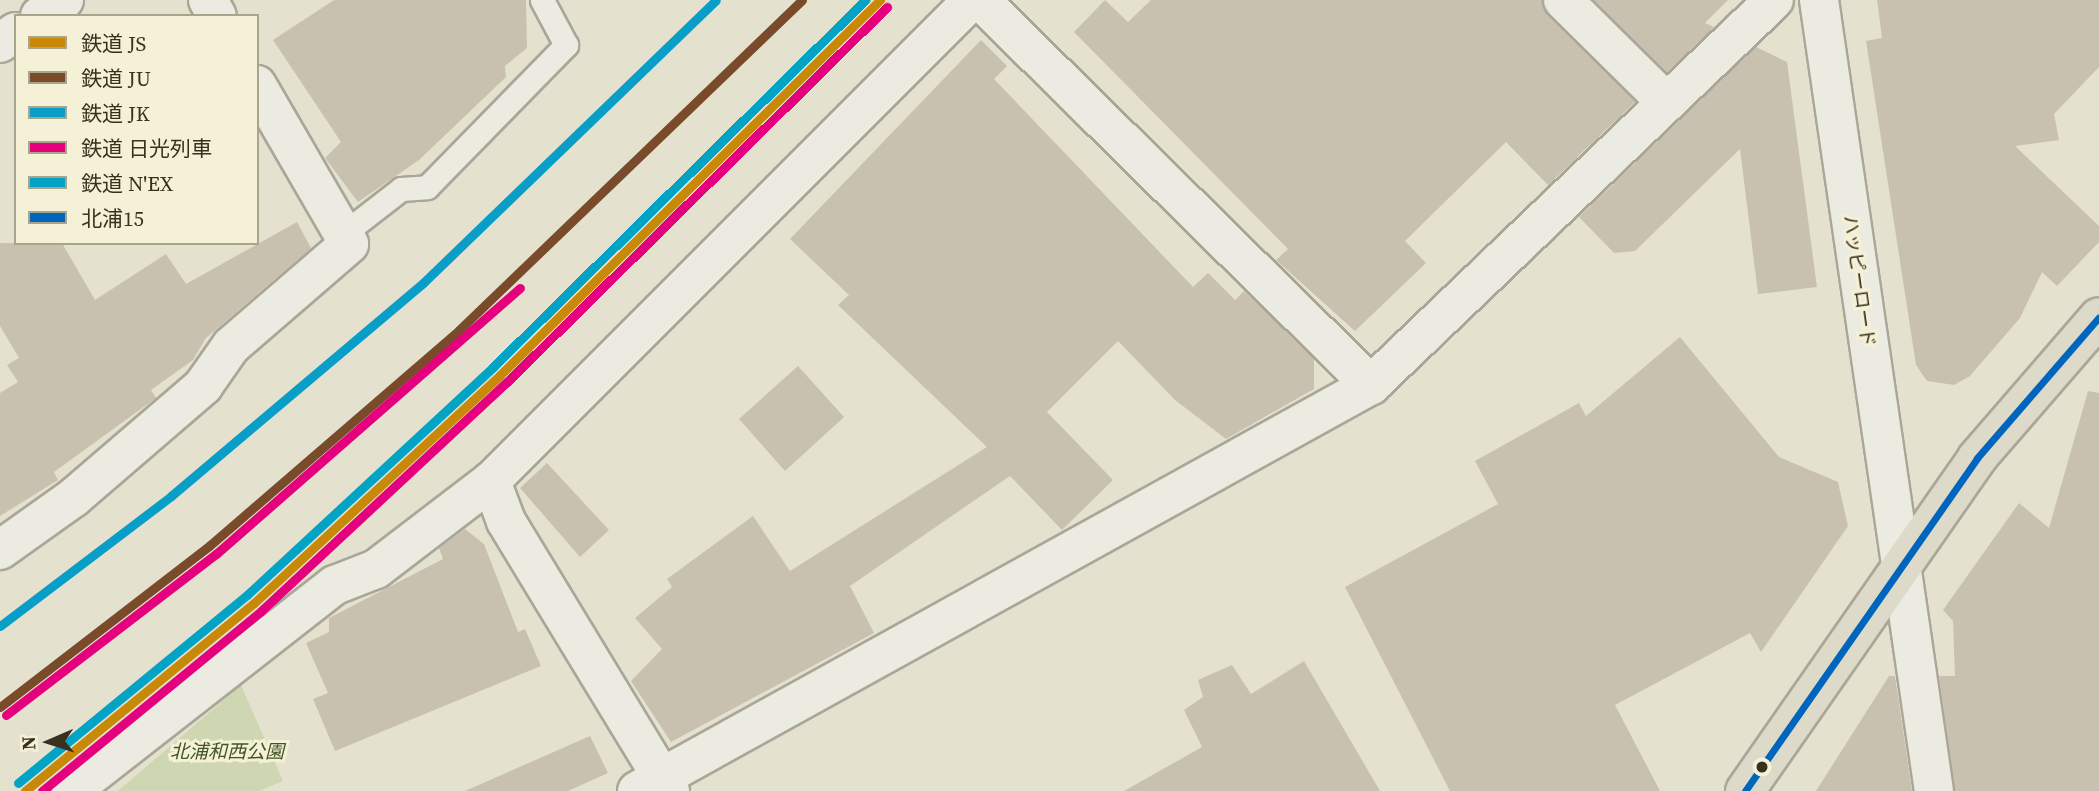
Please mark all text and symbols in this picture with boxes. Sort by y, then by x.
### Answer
legend [14,14,259,245]
text: 鉄道 JS [81,29,146,58]
text: 鉄道 JU [81,64,151,93]
text: 鉄道 JK [81,99,150,128]
text: 鉄道 日光列車 [81,134,212,163]
text: 鉄道 N'EX [81,169,173,198]
text: 北浦15 [81,204,144,233]
street label: ハッピーロード [1838,214,1880,348]
north arrow [14,707,84,777]
text: N [15,736,41,751]
park label: 北浦和西公園 [170,741,284,763]
unlabelled marker [1755,760,1769,774]

